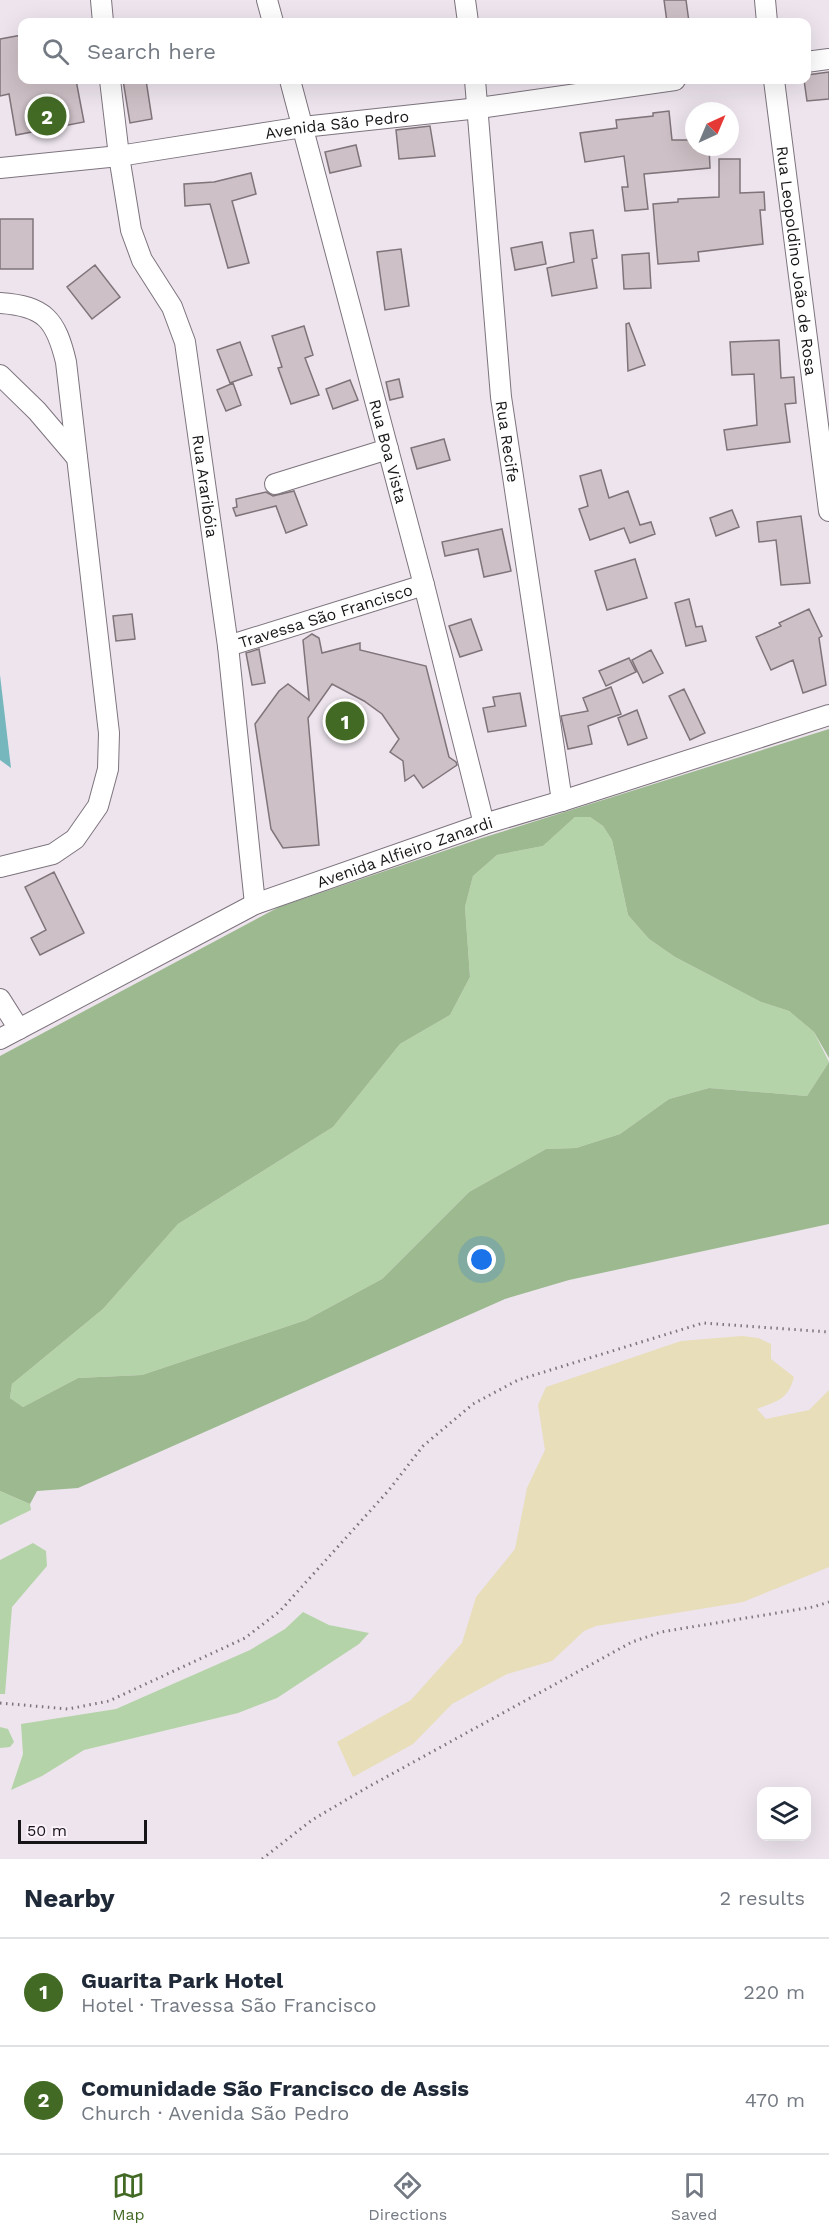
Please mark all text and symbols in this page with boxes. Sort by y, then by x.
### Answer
search box [18,18,811,84]
icon: search [39,35,72,68]
text: Search here [87,39,216,64]
pin: 2 [28,94,66,138]
north arrow [685,102,739,156]
street label: Avenida São Pedro [264,107,410,143]
street label: Rua Leopoldino João de Rosa [772,145,821,376]
street label: Rua Boa Vista [365,397,411,505]
street label: Rua Recife [492,399,523,484]
street label: Rua Araribóia [188,433,222,539]
street label: Travessa São Francisco [236,580,415,652]
pin: 1 [326,698,364,744]
street label: Avenida Alfieiro Zanardi [314,813,495,892]
your location [467,1245,496,1274]
map controls [757,1787,811,1841]
button: layers [757,1787,811,1841]
scale bar [18,1817,147,1844]
text: 50 m [27,1821,67,1840]
text: Nearby [24,1883,115,1913]
text: 2 results [720,1886,805,1910]
text: Guarita Park Hotel [81,1968,283,1993]
text: 1 [39,1980,48,2004]
text: 220 m [743,1980,805,2004]
text: Hotel · Travessa São Francisco [81,1993,377,2017]
text: Comunidade São Francisco de Assis [81,2076,469,2101]
text: 2 [38,2088,49,2112]
text: 470 m [745,2088,805,2112]
text: Church · Avenida São Pedro [81,2101,349,2125]
tab: Map [112,2169,145,2224]
tab: Directions [368,2169,447,2224]
tab: Saved [671,2169,717,2224]

